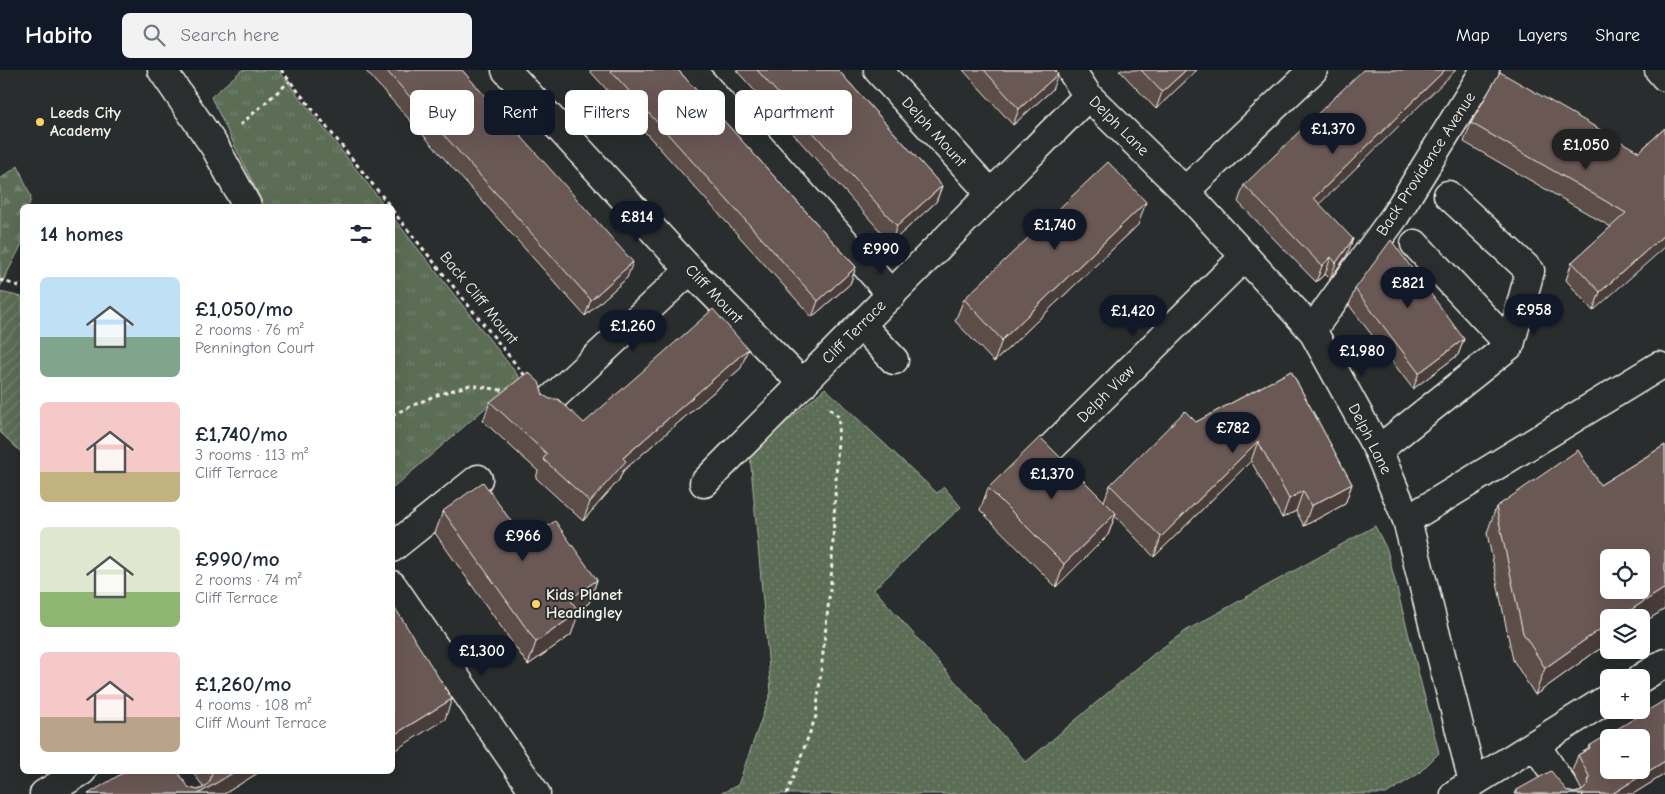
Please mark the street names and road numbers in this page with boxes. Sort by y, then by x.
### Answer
street label: Back Providence Avenue [1373,89,1479,239]
street label: Delph Lane [1085,92,1153,160]
street label: Delph Mount [898,93,970,171]
street label: Back Cliff Mount [436,248,522,348]
street label: Cliff Mount [682,261,747,327]
street label: Cliff Terrace [818,296,890,368]
street label: Delph View [1074,361,1139,426]
street label: Delph Lane [1345,401,1395,477]

